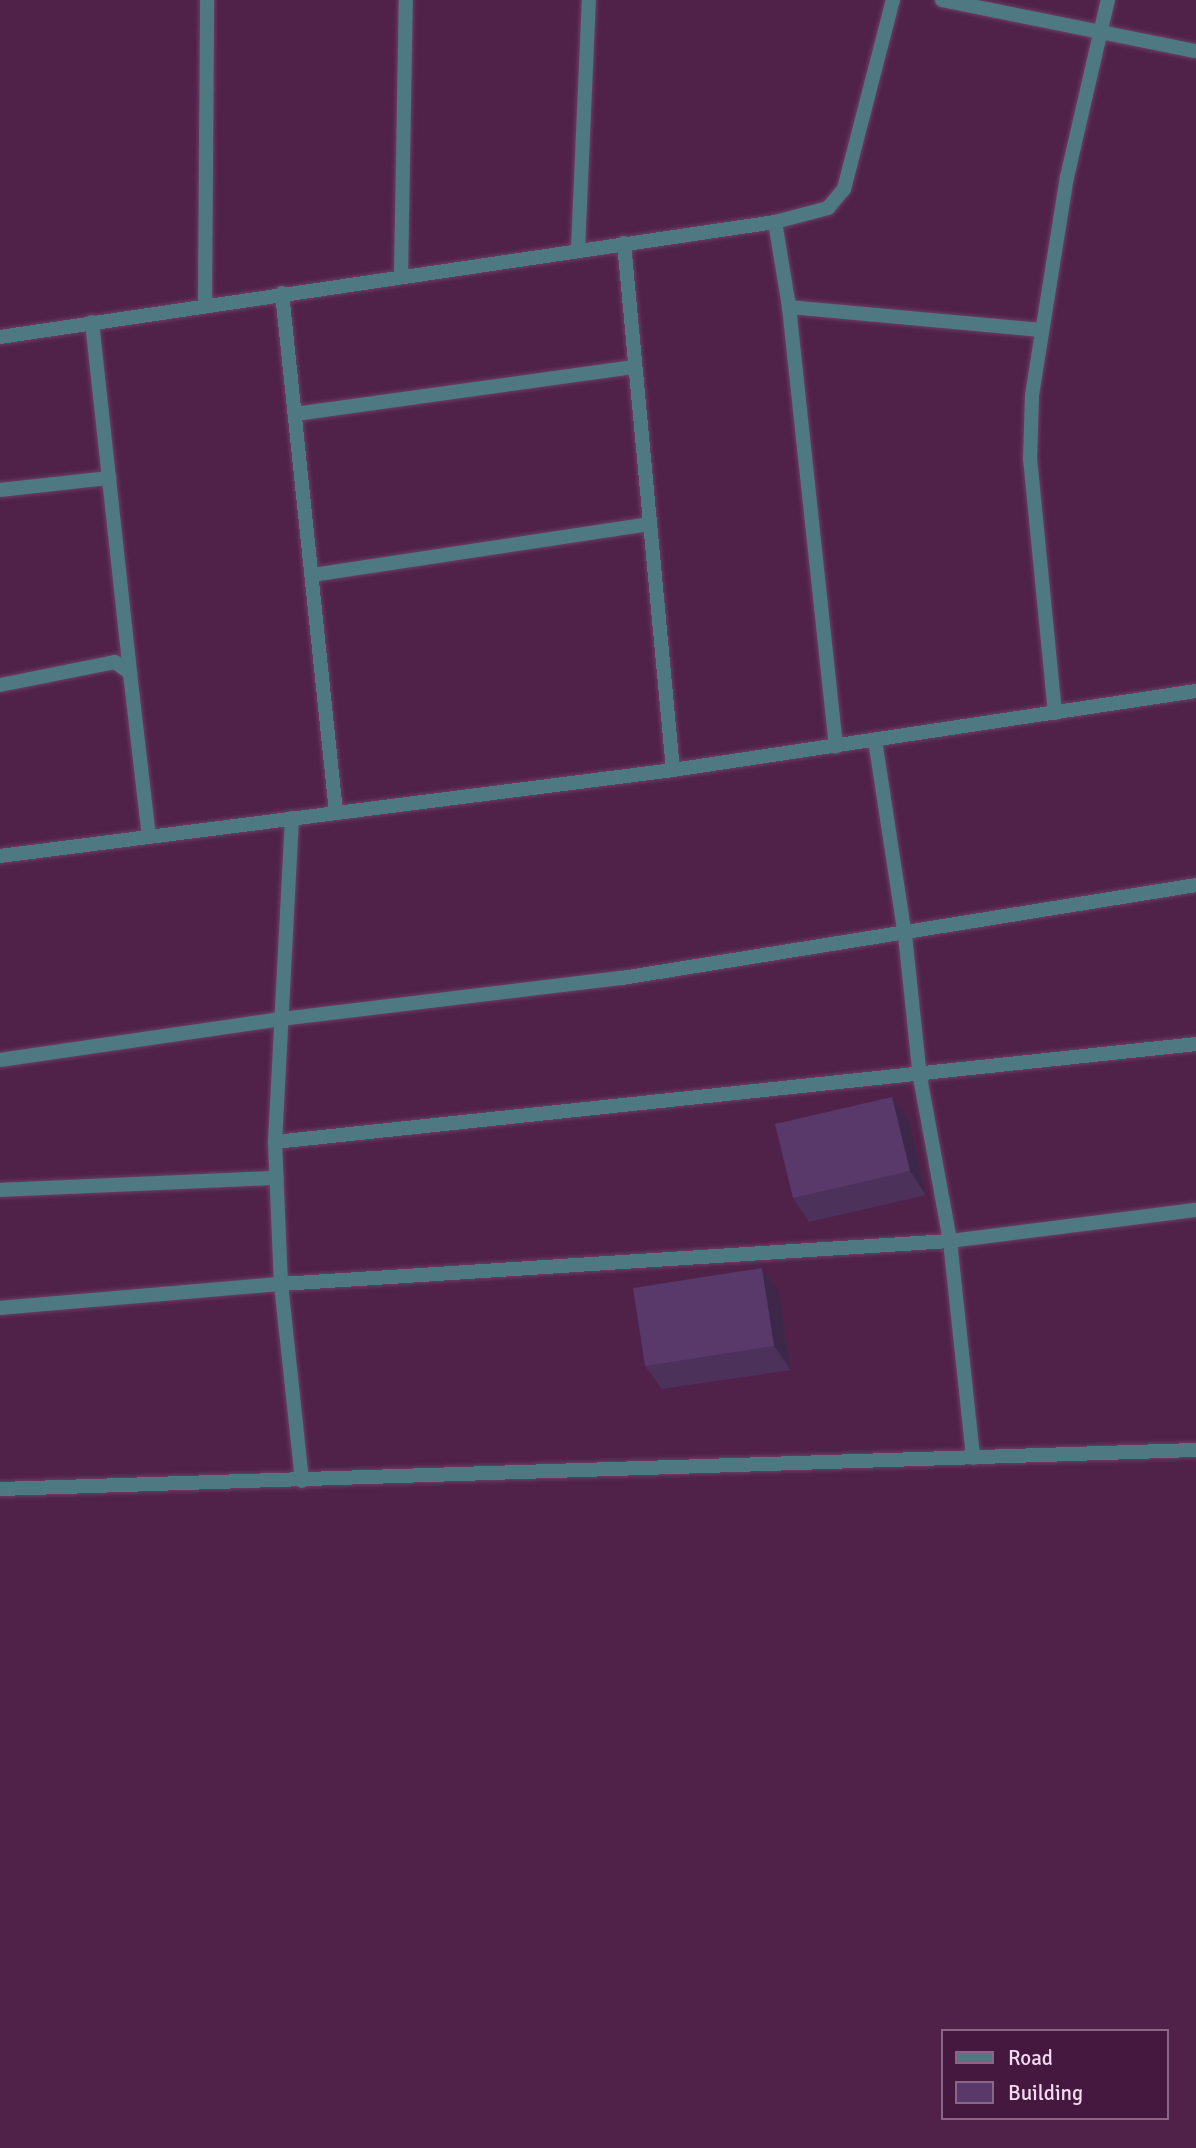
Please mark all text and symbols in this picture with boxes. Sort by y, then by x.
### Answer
legend [940,2029,1168,2120]
text: Road [1008,2045,1053,2071]
text: Building [1008,2080,1083,2106]

